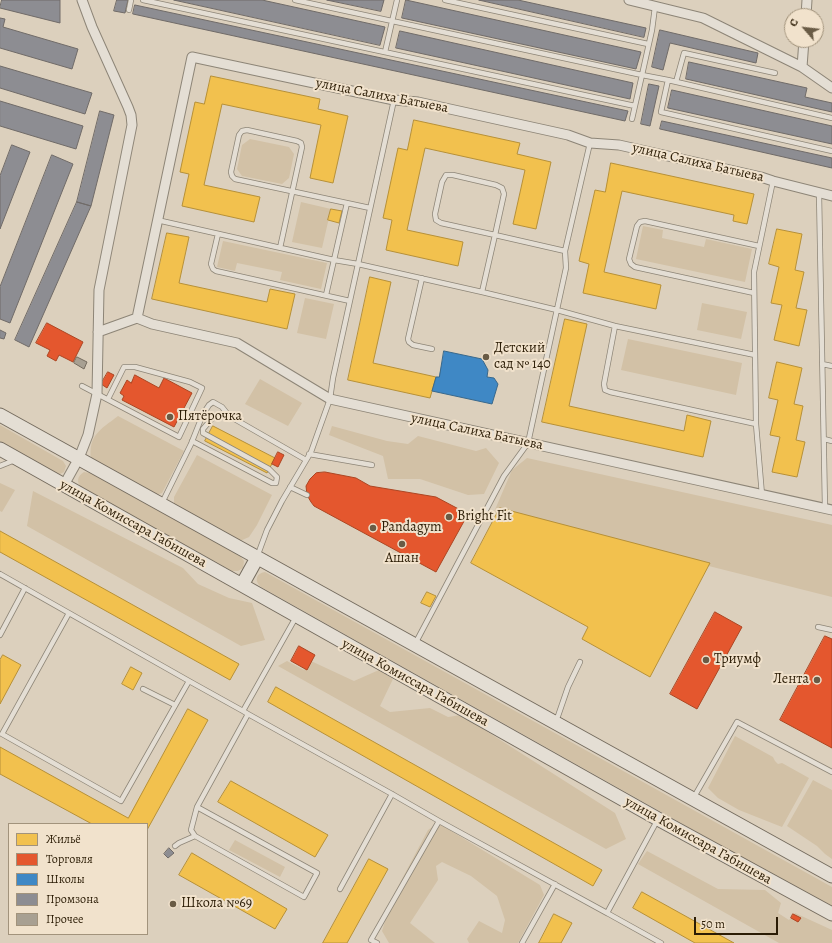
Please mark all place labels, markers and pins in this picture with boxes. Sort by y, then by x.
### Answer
place label: Детский сад № 140 [494,341,551,374]
marker: Детский сад № 140 [481,352,491,362]
place label: Пятёрочка [178,409,242,425]
marker: Пятёрочка [165,412,175,422]
place label: Bright Fit [457,509,512,525]
marker: Bright Fit [444,512,454,522]
place label: Pandagym [381,520,442,536]
marker: Pandagym [368,523,378,533]
marker: Ашан [397,539,407,549]
place label: Ашан [385,551,419,567]
place label: Триумф [714,652,761,668]
marker: Триумф [701,655,711,665]
place label: Лента [773,672,809,688]
marker: Лента [812,675,822,685]
place label: Школа №69 [181,896,252,912]
marker: Школа №69 [168,899,178,909]

